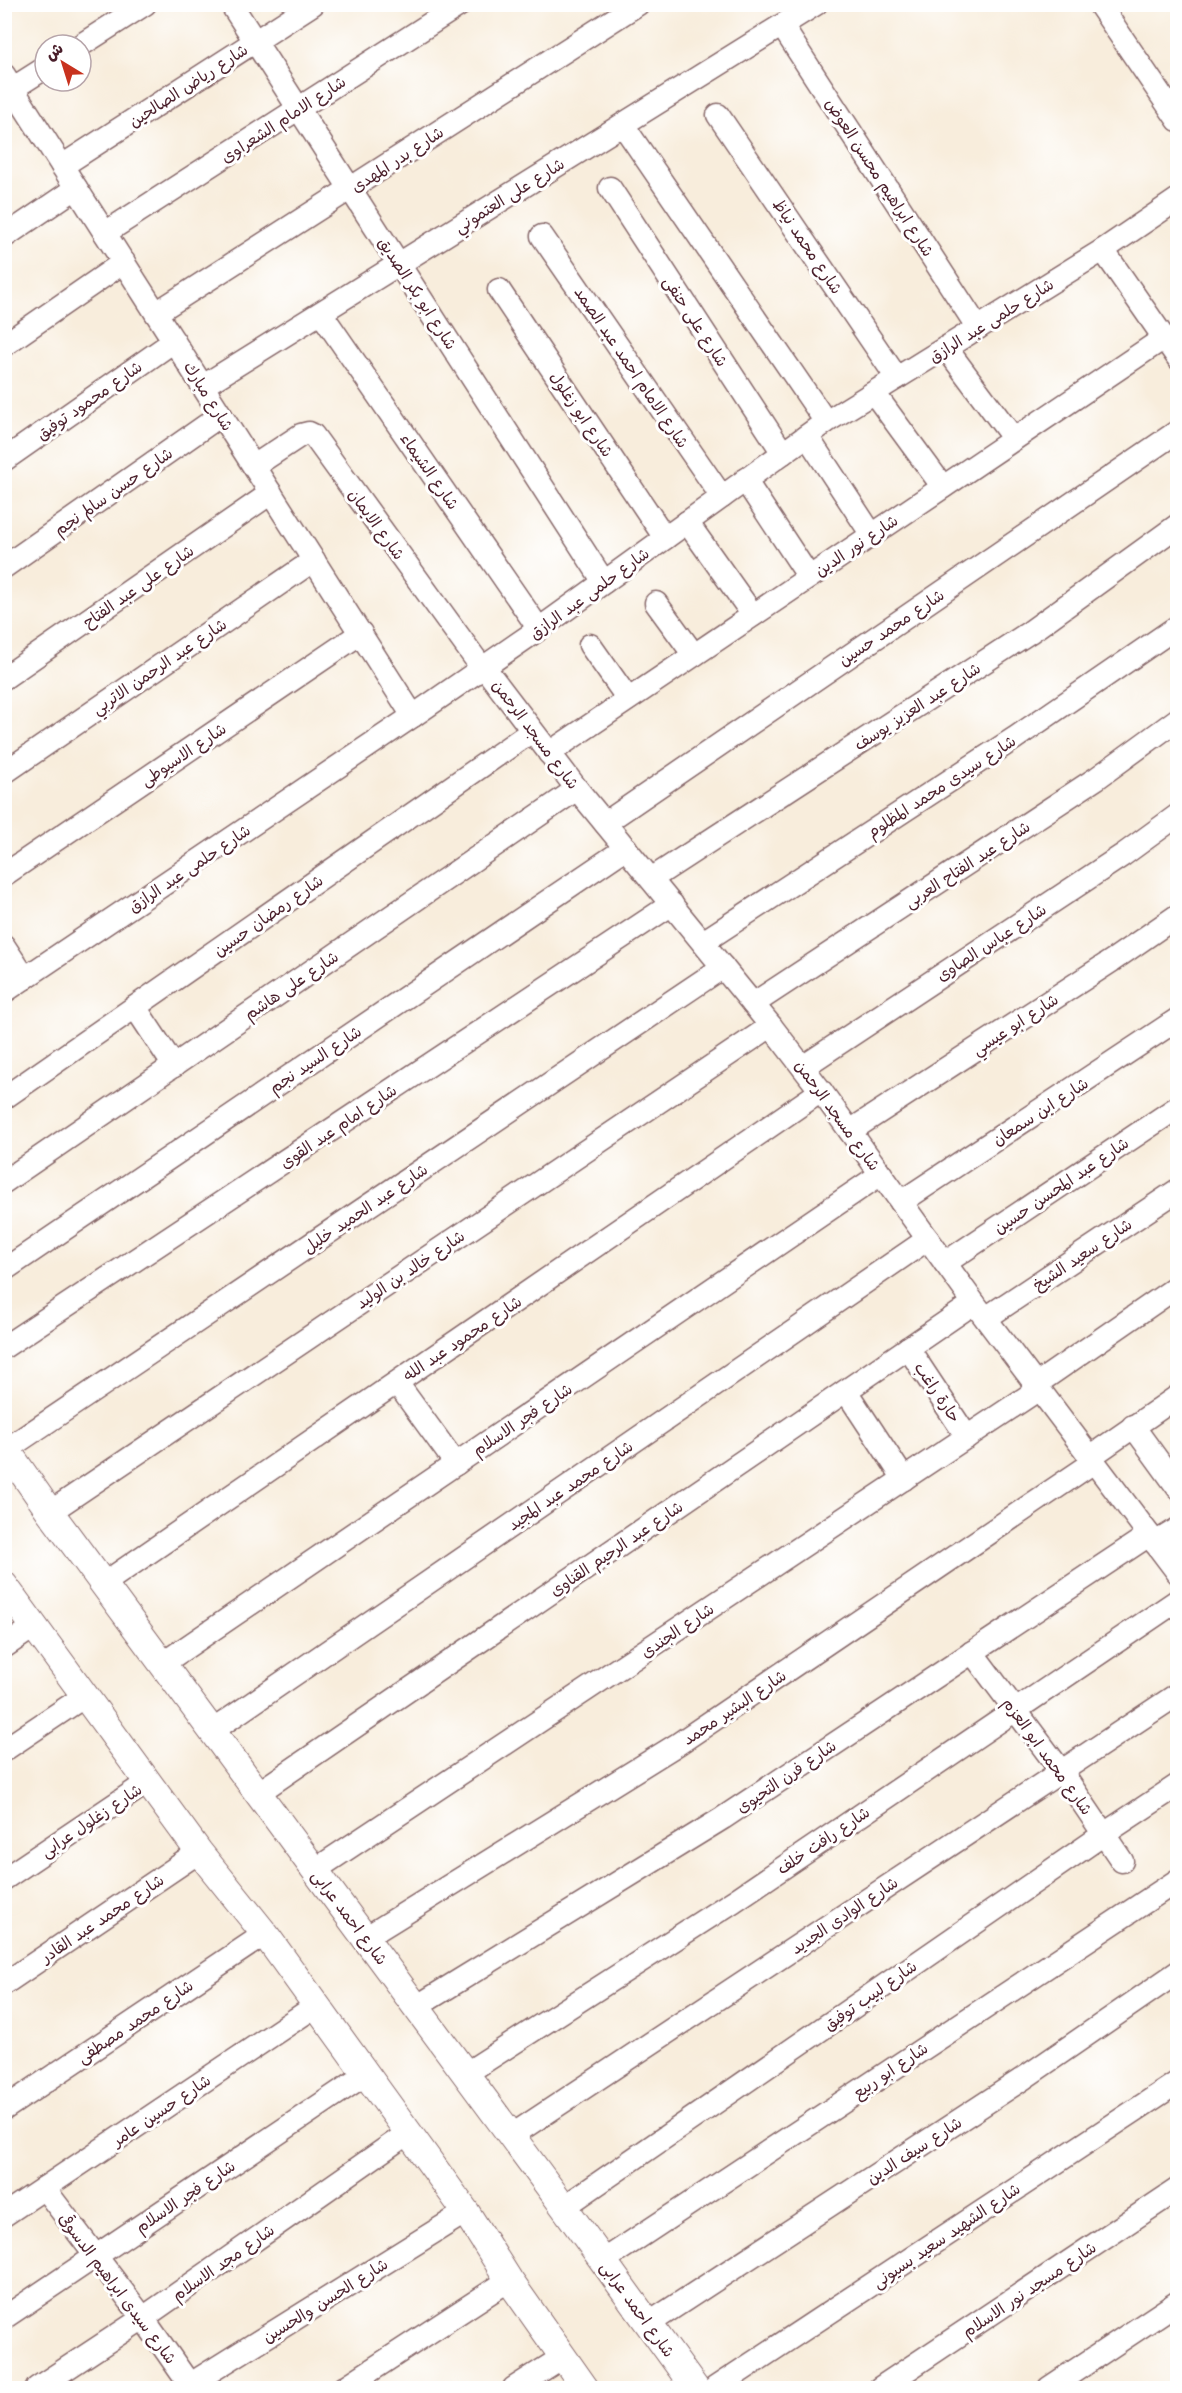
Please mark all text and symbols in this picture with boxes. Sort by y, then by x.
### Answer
north arrow [33,33,93,93]
text: ش [42,39,67,64]
street label: شارع رياض الصالحين [126,41,252,133]
street label: شارع الامام الشعراوى [218,73,351,169]
street label: شارع ابراهيم محسن العوض [819,95,937,262]
street label: شارع بدر المهدى [348,123,448,198]
street label: شارع على العتموني [451,155,570,241]
street label: شارع محمد نياظ [767,196,846,299]
street label: شارع ابو بكر الصديق [373,234,460,354]
street label: شارع على حنفى [658,273,731,371]
street label: شارع حلمى عبد الرازق [926,275,1058,368]
street label: شارع الامام احمد عبد الصمد [568,284,692,453]
street label: شارع محمود توفيق [33,358,147,446]
street label: شارع مبارك [178,359,236,435]
street label: شارع ابو زغلول [544,369,616,462]
street label: شارع الشيماء [395,430,462,514]
street label: شارع حسن سالم نجم [51,444,178,542]
street label: شارع الايمان [343,486,408,565]
street label: شارع نور الدين [812,511,903,582]
street label: شارع على عبد الفتاح [80,542,199,634]
street label: شارع حلمى عبد الرازق [526,544,654,645]
street label: شارع محمد حسين [835,586,949,671]
street label: شارع عبد الرحمن الاتربي [89,615,233,723]
street label: شارع عبد العزيز يوسف [851,659,985,756]
street label: شارع مسجد الرحمن [487,676,582,794]
street label: شارع الاسيوطى [137,720,231,792]
street label: شارع سيدى محمد المظلوم [864,732,1021,844]
street label: شارع عبد الفتاح العربى [902,818,1035,914]
street label: شارع حلمى عبد الرازق [125,821,255,918]
street label: شارع رمضان حسين [210,871,328,962]
street label: شارع عباس الصاوى [933,901,1051,987]
street label: شارع على هاشم [241,948,344,1026]
street label: شارع ابو عيسي [969,990,1065,1063]
street label: شارع السيد نجم [266,1022,367,1100]
street label: شارع مسجد الرحمن [789,1057,883,1175]
street label: شارع ابن سمعان [989,1074,1093,1151]
street label: شارع امام عبد القوى [277,1081,402,1175]
street label: شارع عبد المحسن حسين [991,1134,1133,1239]
street label: شارع عبد الحميد خليل [300,1160,432,1259]
street label: شارع سعيد الشيخ [1030,1215,1137,1296]
street label: شارع خالد بن الوليد [353,1227,469,1314]
street label: شارع محمود عبد الله [400,1293,526,1387]
street label: حارة راغب [911,1359,964,1426]
street label: شارع فجر الاسلام [469,1380,577,1462]
street label: شارع محمد عبد المجيد [505,1437,638,1536]
street label: شارع عبد الرحيم القناوى [547,1498,688,1603]
street label: شارع الجندى [638,1600,719,1663]
street label: شارع البشير محمد [679,1667,791,1751]
street label: شارع محمد ابو العزم [996,1695,1096,1820]
street label: شارع فرن التحيوى [733,1737,841,1819]
street label: شارع زغلول عرابى [38,1780,147,1863]
street label: شارع رافت خلف [774,1803,874,1880]
street label: شارع احمد عرابى [306,1867,391,1970]
street label: شارع محمد عبد القادر [36,1871,169,1969]
street label: شارع الوادى الجديد [788,1873,903,1960]
street label: شارع لبيب توفيق [821,1957,922,2036]
street label: شارع محمد مصطفى [74,1976,198,2069]
street label: شارع ابو ربيع [850,2039,933,2104]
street label: شارع حسين عامر [107,2071,215,2153]
street label: شارع سيف الدين [864,2113,966,2190]
street label: شارع فجر الاسلام [132,2157,240,2239]
street label: شارع الشهيد سعيد بسيونى [869,2180,1025,2294]
street label: شارع سيدى ابراهيم الدسوقى [52,2209,181,2369]
street label: شارع مجد الاسلام [169,2221,280,2307]
street label: شارع مسجد نور الاسلام [959,2238,1102,2344]
street label: شارع الحسن والحسين [260,2255,392,2348]
street label: شارع احمد عرابى [595,2258,678,2362]

